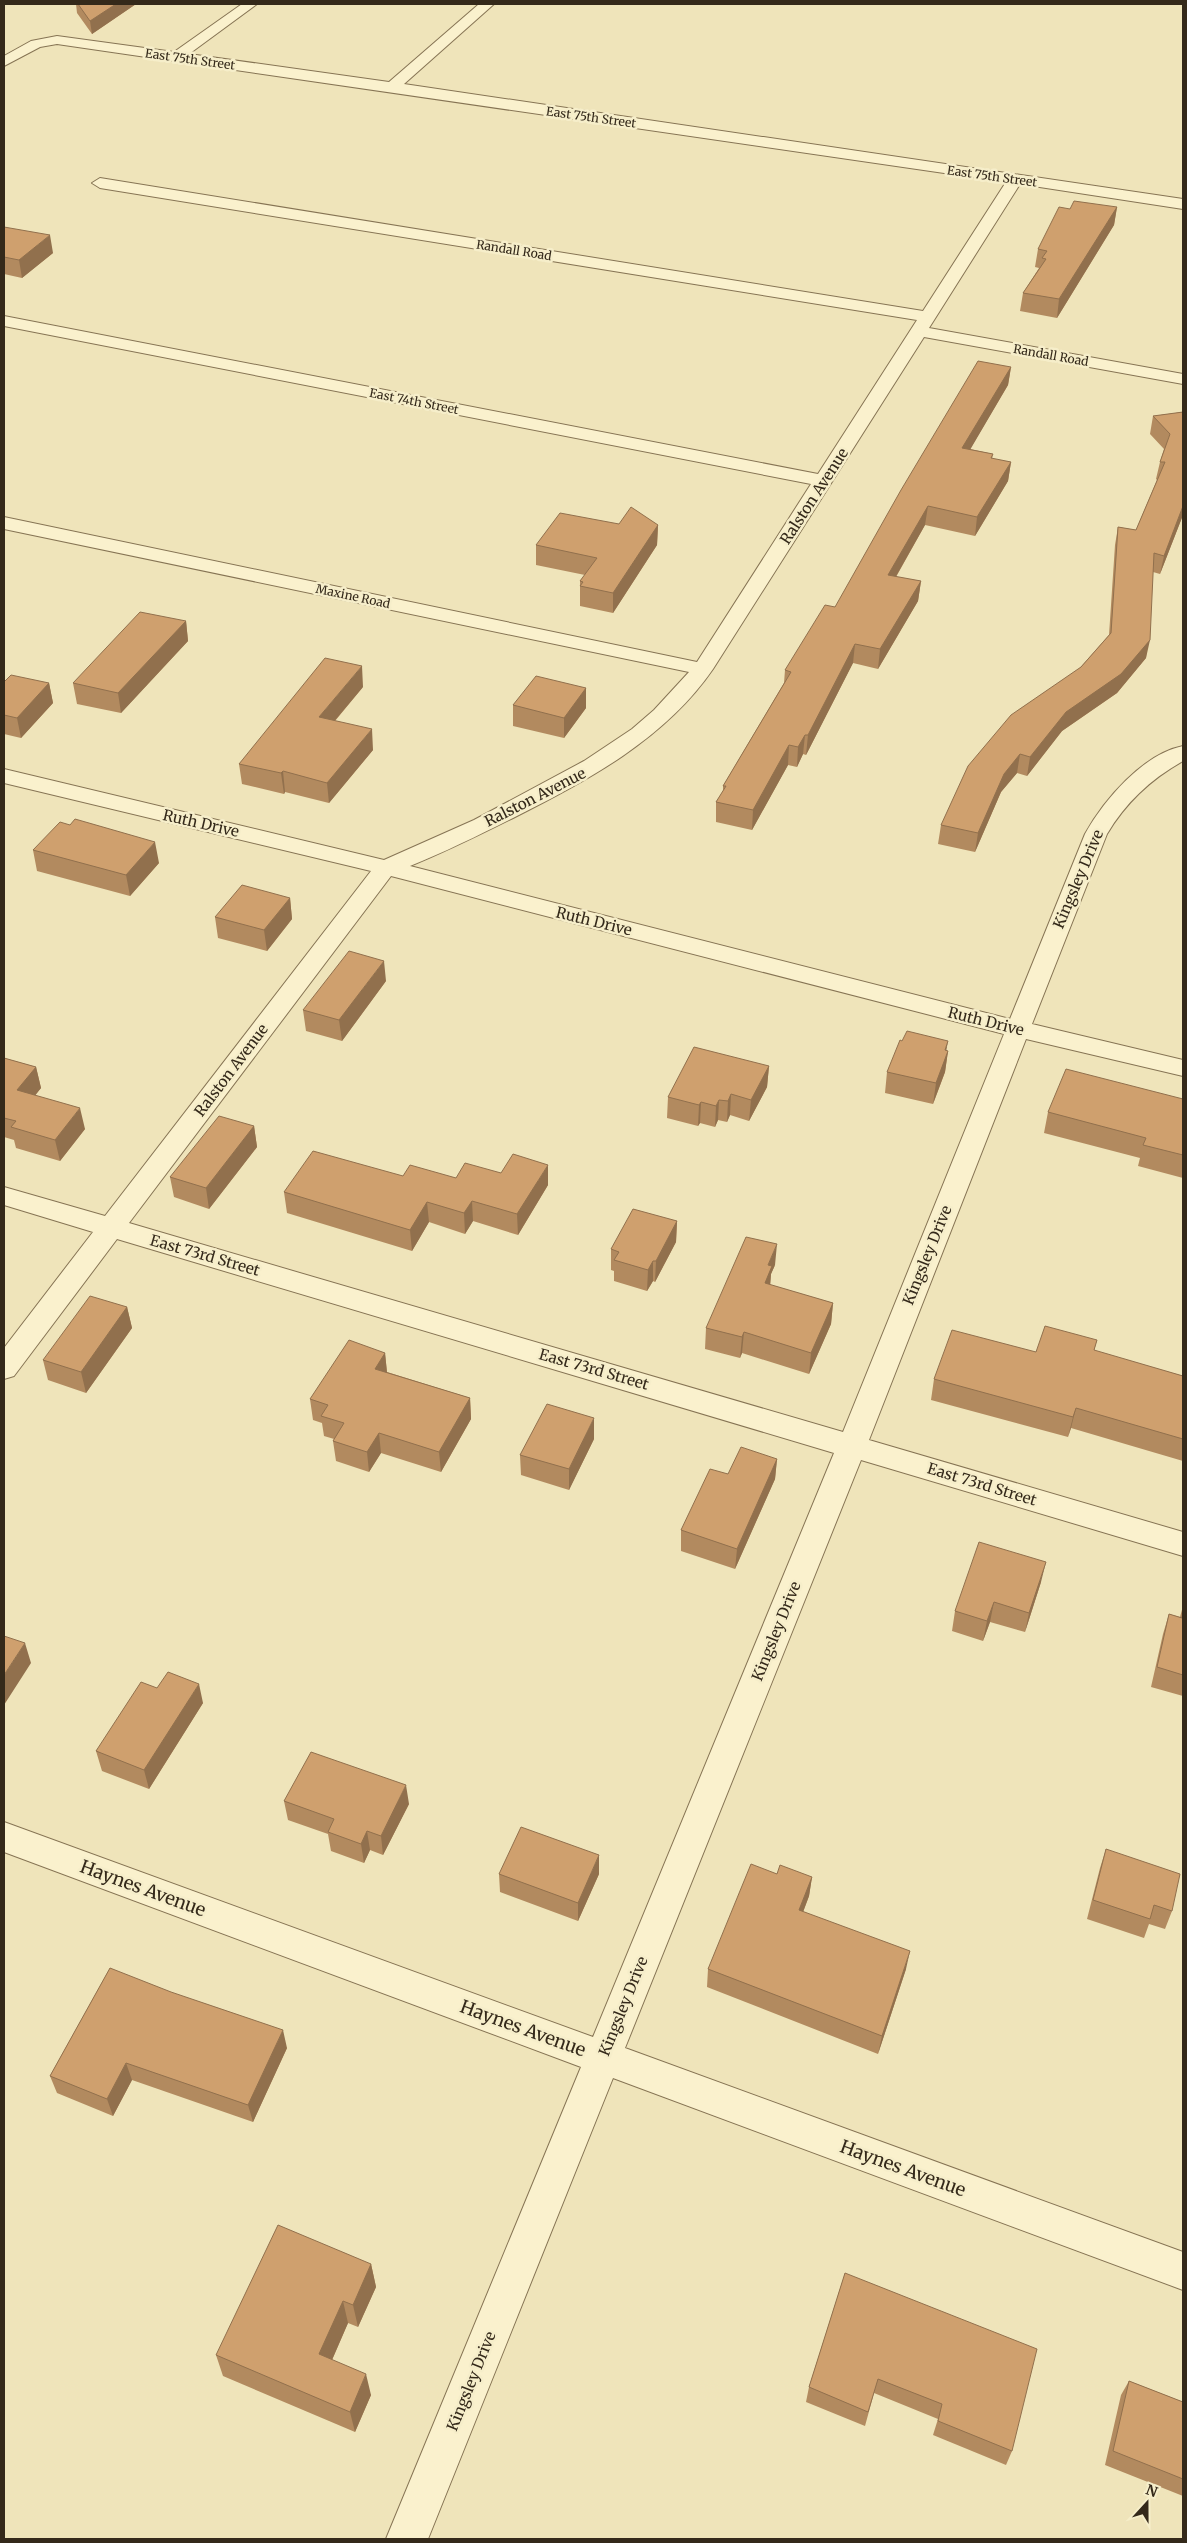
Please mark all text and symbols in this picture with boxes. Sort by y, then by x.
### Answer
street label: East 75th Street [144,45,236,73]
street label: East 75th Street [545,103,637,131]
street label: East 75th Street [946,162,1038,190]
street label: Randall Road [475,237,553,263]
street label: Randall Road [1012,341,1090,369]
street label: East 74th Street [368,385,460,417]
street label: Ralston Avenue [776,444,852,548]
street label: Maxine Road [314,581,392,611]
street label: Ralston Avenue [481,763,589,831]
street label: Ruth Drive [161,805,241,841]
street label: Kingsley Drive [1049,827,1107,931]
street label: Ruth Drive [554,902,634,940]
street label: Ruth Drive [946,1002,1026,1040]
street label: Ralston Avenue [190,1020,272,1120]
street label: Kingsley Drive [898,1202,956,1307]
street label: East 73rd Street [148,1230,262,1280]
street label: East 73rd Street [537,1344,651,1394]
street label: East 73rd Street [925,1458,1039,1510]
street label: Kingsley Drive [747,1578,805,1683]
street label: Haynes Avenue [77,1855,209,1921]
street label: Kingsley Drive [594,1953,652,2058]
street label: Haynes Avenue [457,1995,589,2061]
street label: Haynes Avenue [837,2135,969,2201]
street label: Kingsley Drive [442,2328,500,2433]
north arrow [1122,2478,1172,2528]
text: N [1143,2480,1160,2501]

